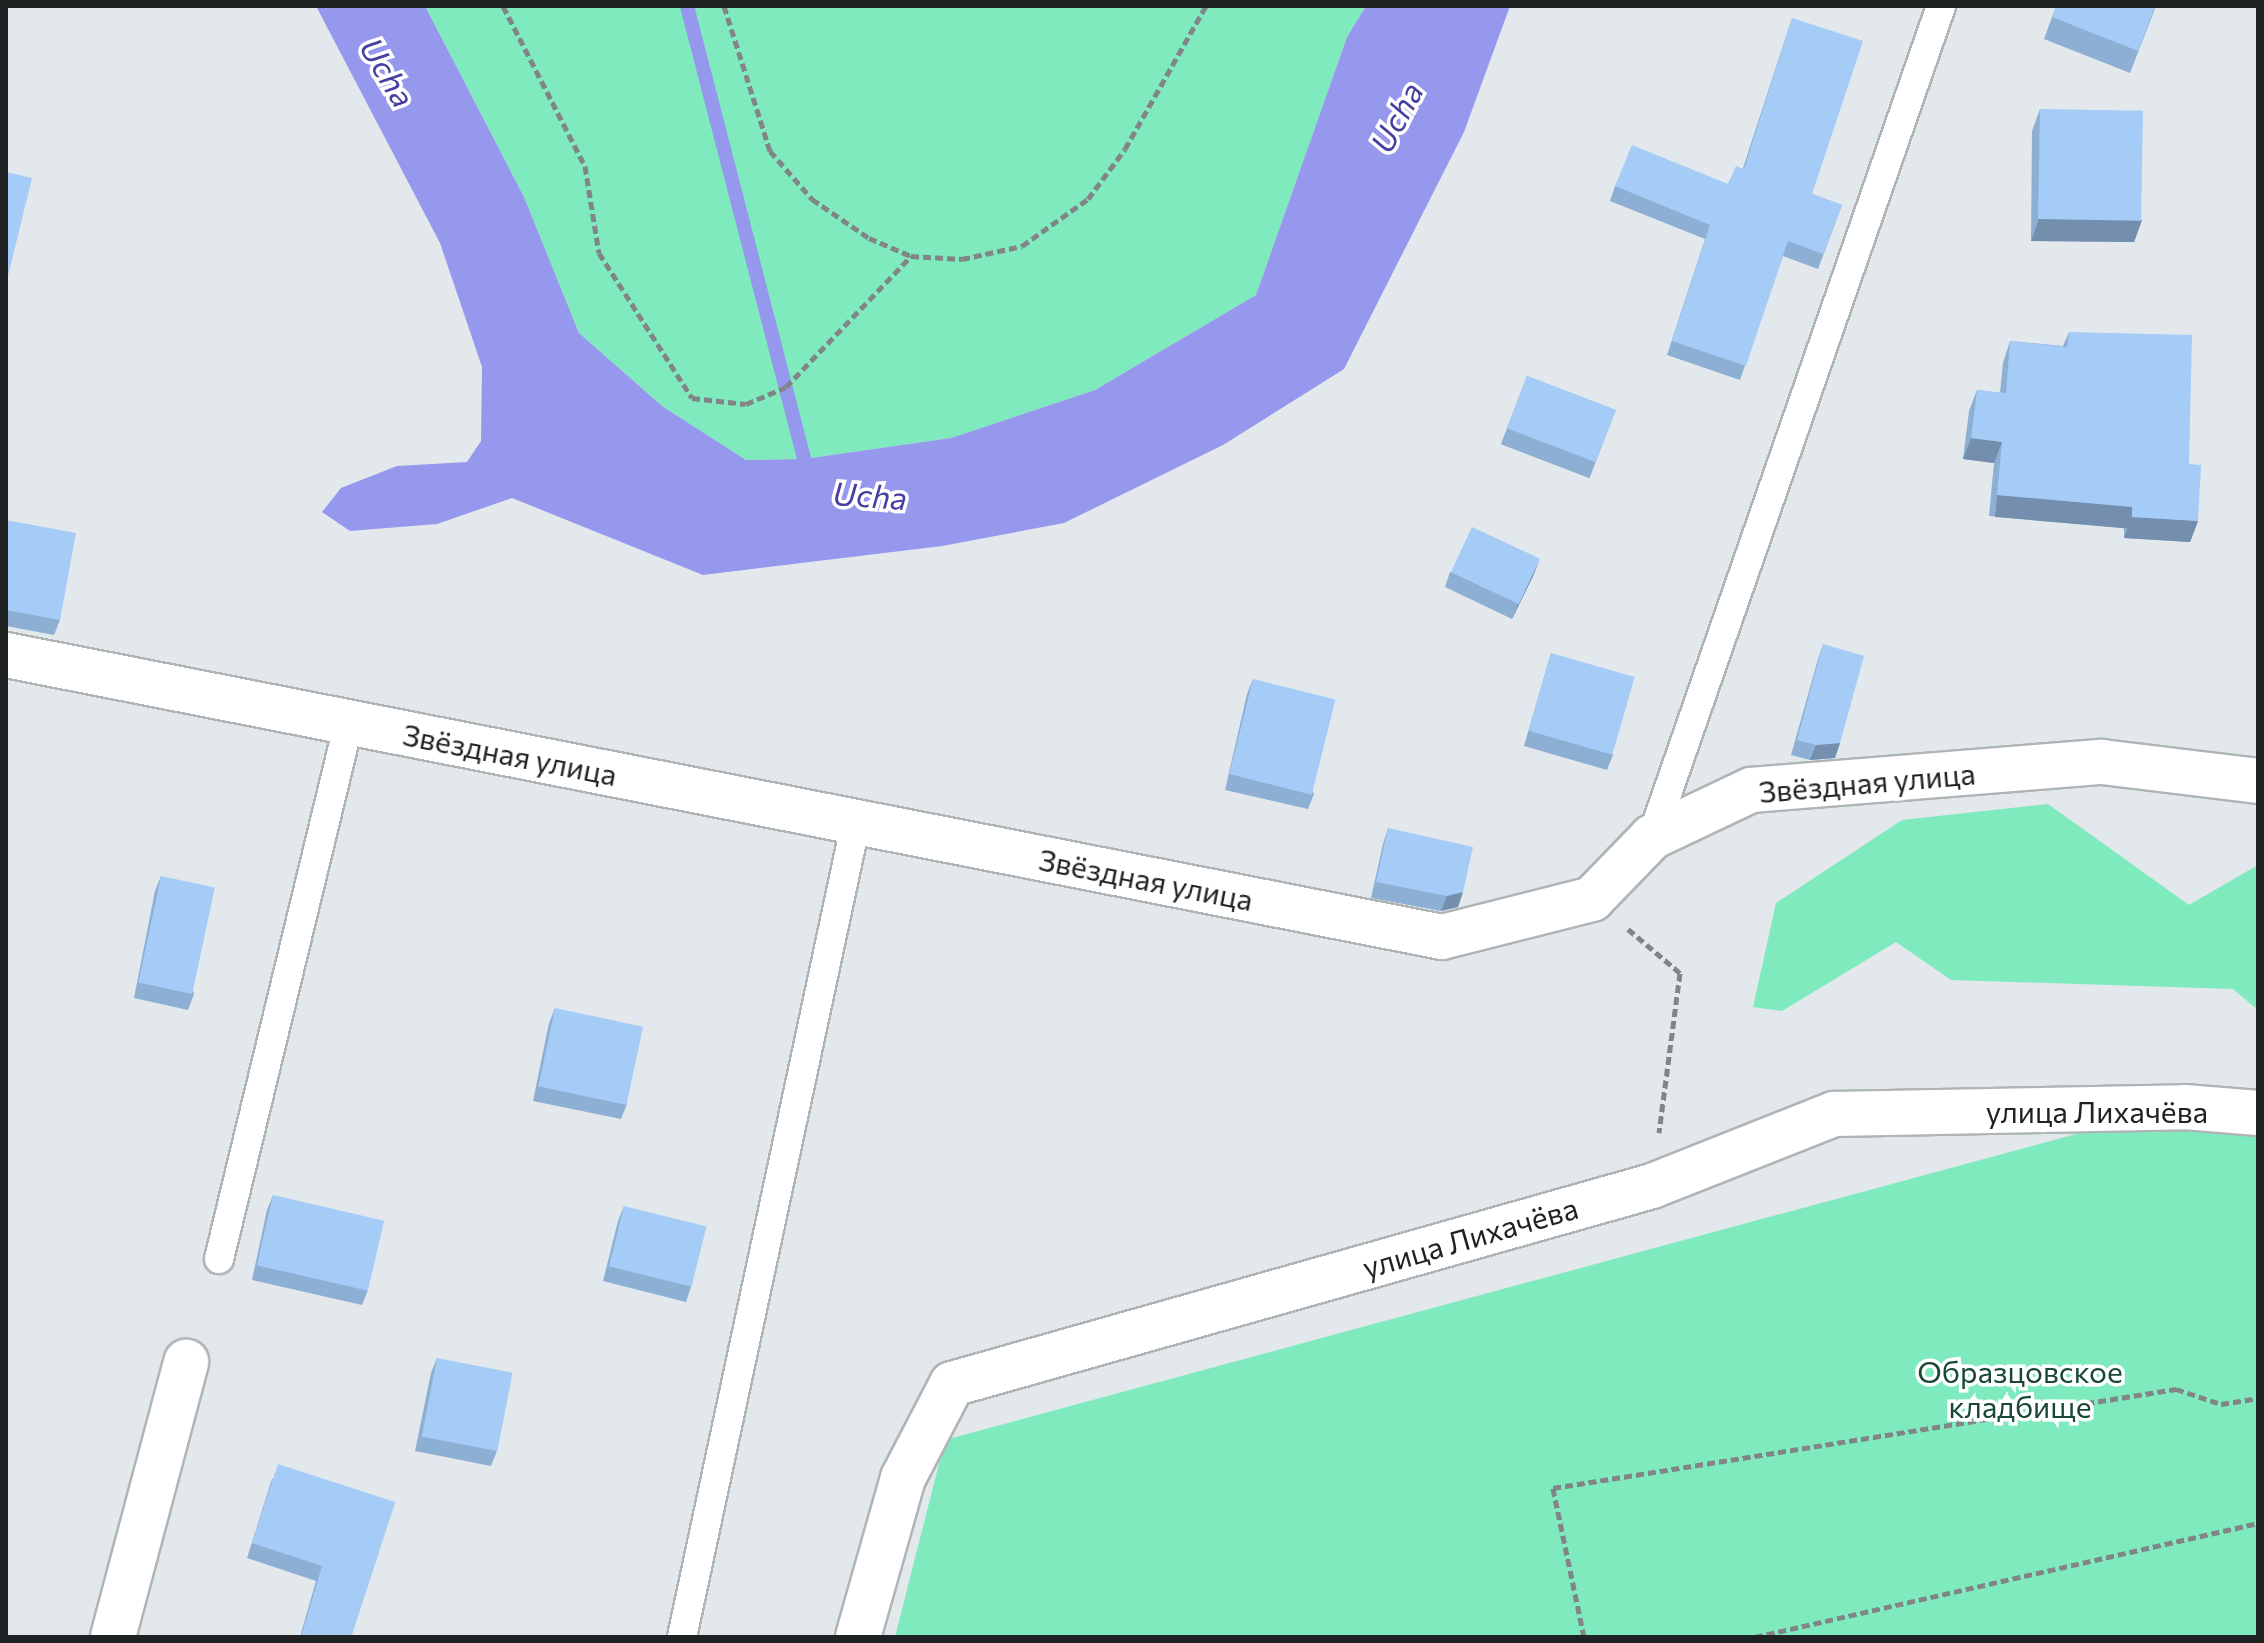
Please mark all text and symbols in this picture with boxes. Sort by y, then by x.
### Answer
water label: Ucha [352,30,424,114]
water label: Ucha [1362,75,1430,159]
water label: Ucha [832,473,908,517]
street label: Звёздная улица [400,716,620,792]
street label: Звёздная улица [1757,755,1977,809]
street label: Звёздная улица [1036,841,1256,917]
street label: улица Лихачёва [1986,1093,2208,1129]
street label: улица Лихачёва [1358,1189,1582,1285]
park label: Образцовское кладбище [1917,1353,2123,1424]

